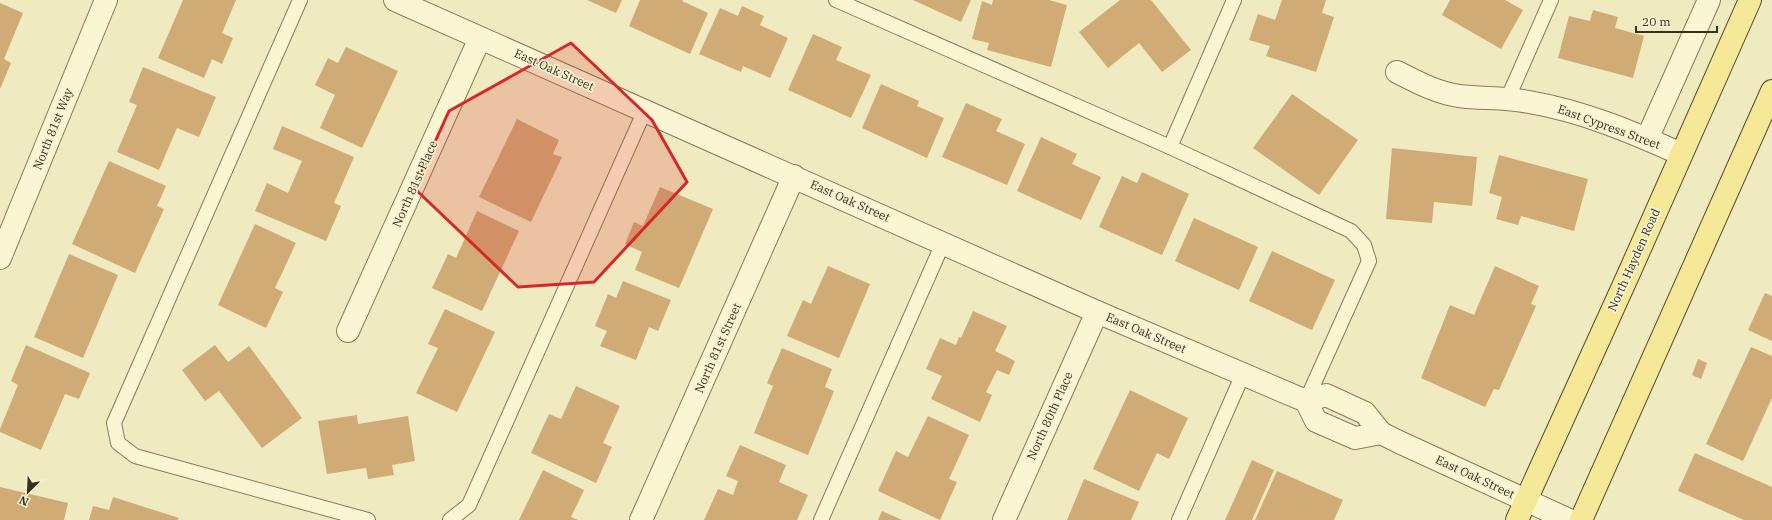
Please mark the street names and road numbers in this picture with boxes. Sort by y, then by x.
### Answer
street label: East Oak Street [512,45,596,94]
street label: North 81st Way [29,85,76,172]
street label: East Cypress Street [1556,101,1663,152]
street label: North 81st Place [389,138,440,229]
street label: East Oak Street [808,176,892,225]
street label: North Hayden Road [1604,206,1663,314]
street label: North 81st Street [691,300,744,395]
street label: East Oak Street [1104,309,1189,356]
street label: North 80th Place [1023,369,1076,462]
street label: East Oak Street [1433,452,1517,501]

